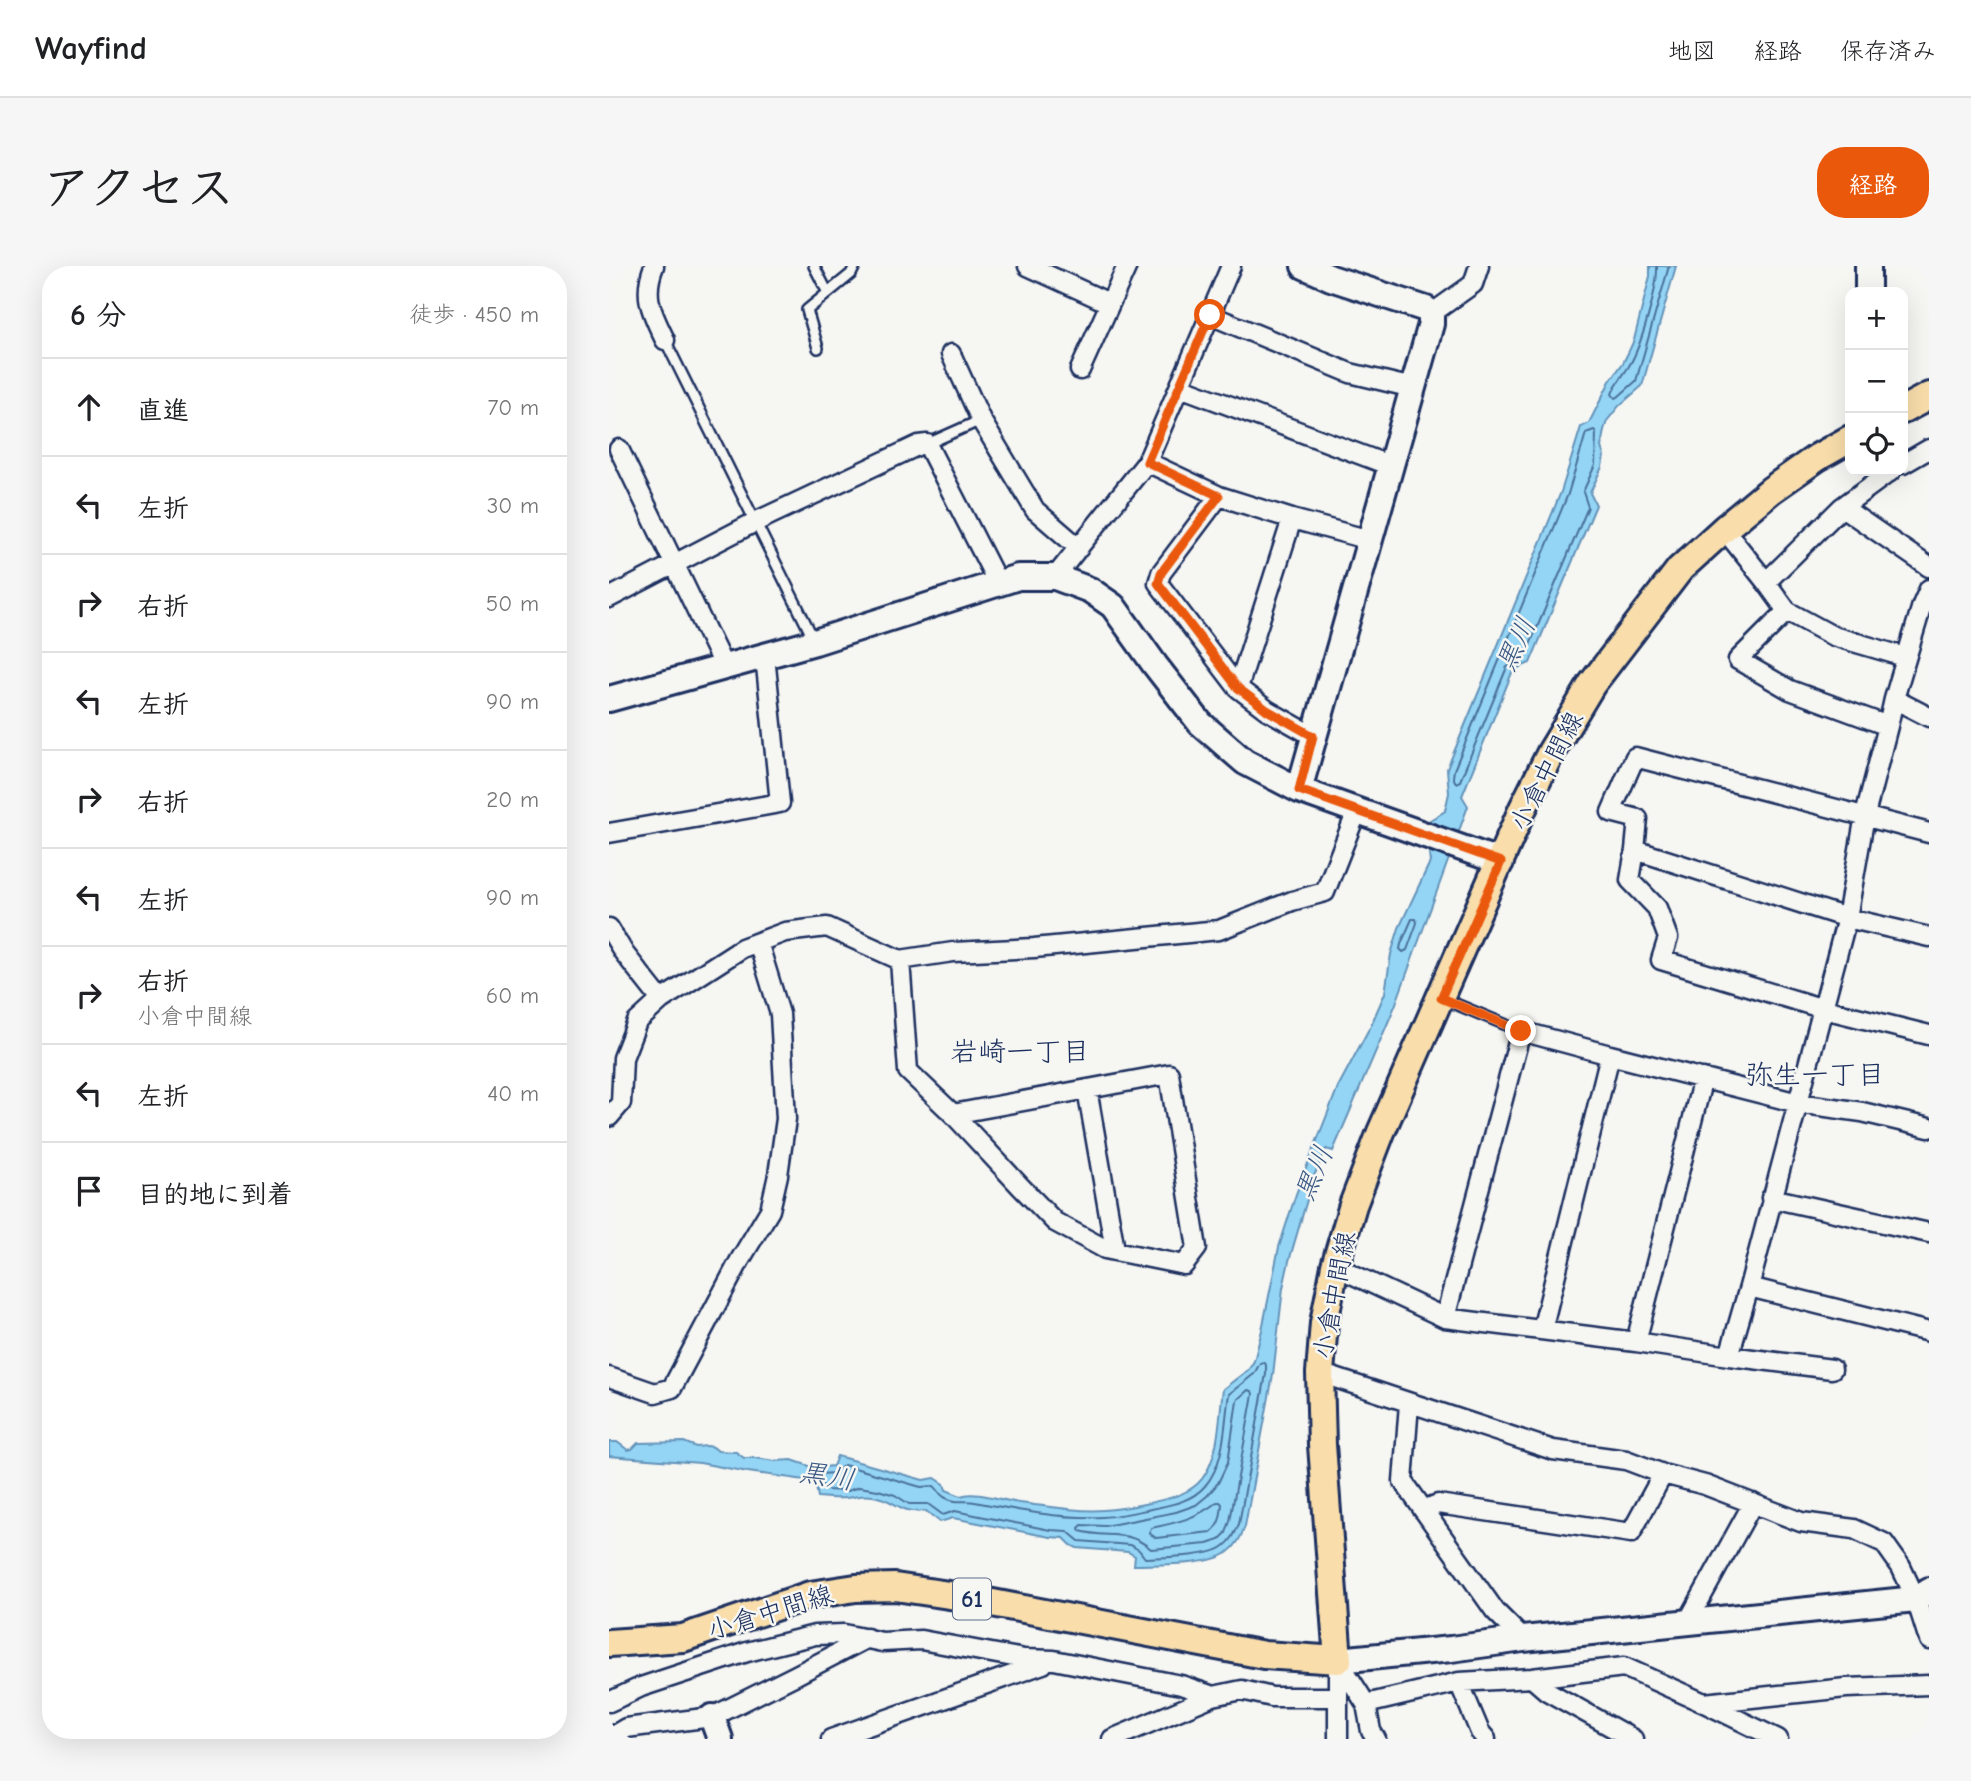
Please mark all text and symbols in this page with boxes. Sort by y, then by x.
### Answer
text: Wayfind [35,29,147,67]
text: 地図 [1668,37,1716,65]
text: 経路 [1754,37,1802,65]
text: 保存済み [1840,37,1936,65]
button: 経路 [1817,147,1929,218]
text: アクセス [42,160,235,216]
map controls [1845,287,1908,476]
button: + [1845,287,1908,350]
text: 6 分 [70,298,126,333]
route start [1194,299,1225,330]
text: 徒歩 · 450 m [409,301,539,328]
button: − [1845,350,1908,413]
icon: ahead [70,388,108,426]
text: 70 m [487,394,539,421]
text: 直進 [137,396,189,426]
button: locate [1845,413,1908,476]
icon: left [70,486,108,524]
text: 30 m [487,492,539,519]
text: 左折 [137,494,189,524]
icon: right [70,584,108,622]
text: 50 m [486,590,539,617]
text: 右折 [137,592,189,622]
water label: 黒川 [1490,612,1542,677]
icon: left [70,682,108,720]
text: 90 m [486,688,539,715]
text: 左折 [137,690,189,720]
street label: 小倉中間線 [1504,707,1590,836]
icon: right [70,780,108,818]
text: 20 m [486,786,539,813]
text: 右折 [137,788,189,818]
icon: left [70,878,108,916]
text: 90 m [486,884,539,911]
text: 左折 [137,886,189,916]
text: 右折 [137,967,189,997]
icon: right [70,976,108,1014]
text: 60 m [486,982,539,1009]
text: 小倉中間線 [137,1003,252,1030]
route end [1505,1015,1536,1046]
district label: 岩崎一丁目 [950,1036,1090,1068]
district label: 弥生一丁目 [1745,1059,1885,1091]
icon: left [70,1074,108,1112]
text: 40 m [487,1080,539,1107]
text: 左折 [137,1082,189,1112]
water label: 黒川 [1288,1141,1340,1205]
icon: arrive [70,1172,108,1210]
text: 目的地に到着 [137,1180,293,1210]
street label: 小倉中間線 [1308,1229,1362,1362]
water label: 黒川 [797,1456,857,1496]
road number: 61 [953,1578,991,1619]
street label: 小倉中間線 [704,1580,837,1646]

